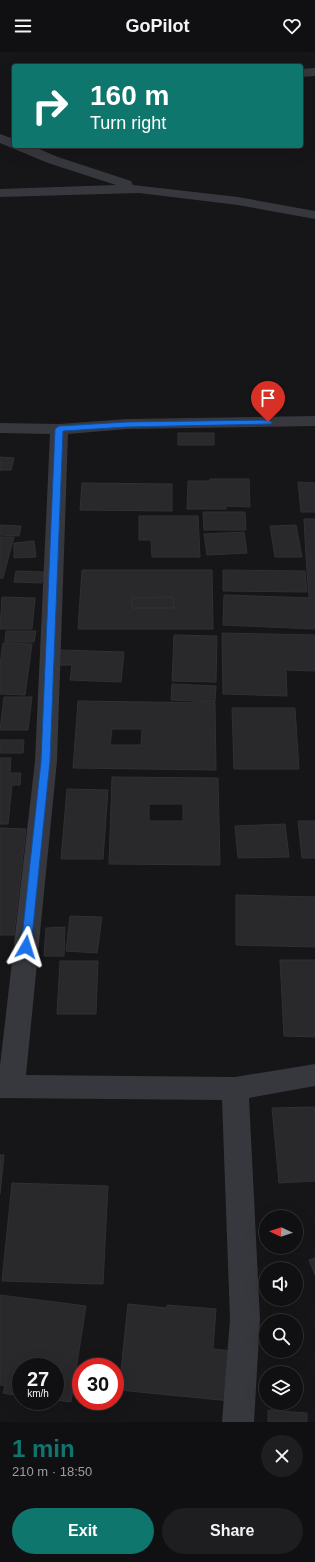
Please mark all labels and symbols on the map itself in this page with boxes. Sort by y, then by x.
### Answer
pin [251,381,285,422]
position arrow [5,926,47,968]
north arrow [259,1210,303,1254]
speed limit sign: 30 [72,1358,124,1410]

